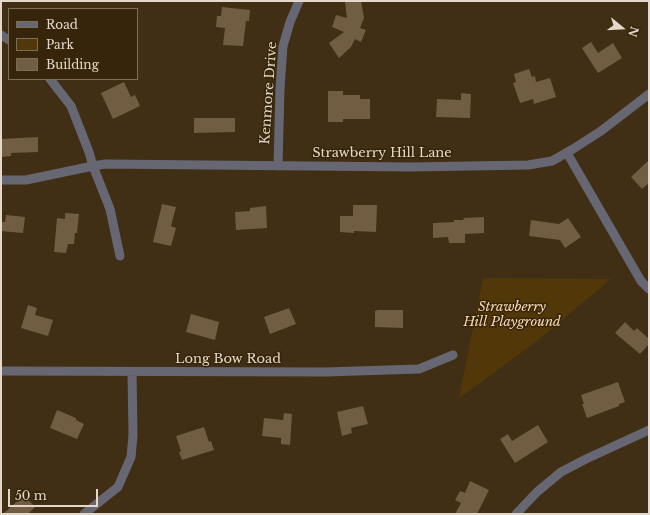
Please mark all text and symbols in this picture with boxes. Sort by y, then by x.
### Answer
legend [8,8,138,80]
north arrow [602,8,642,48]
text: Road [46,17,78,32]
text: N [625,25,642,39]
text: Park [46,37,74,52]
street label: Kenmore Drive [258,41,280,145]
text: Building [46,57,99,72]
street label: Strawberry Hill Lane [312,145,452,161]
park label: Strawberry Hill Playground [463,299,561,330]
street label: Long Bow Road [175,351,281,367]
scale bar [10,481,100,507]
text: 50 m [15,488,47,503]

